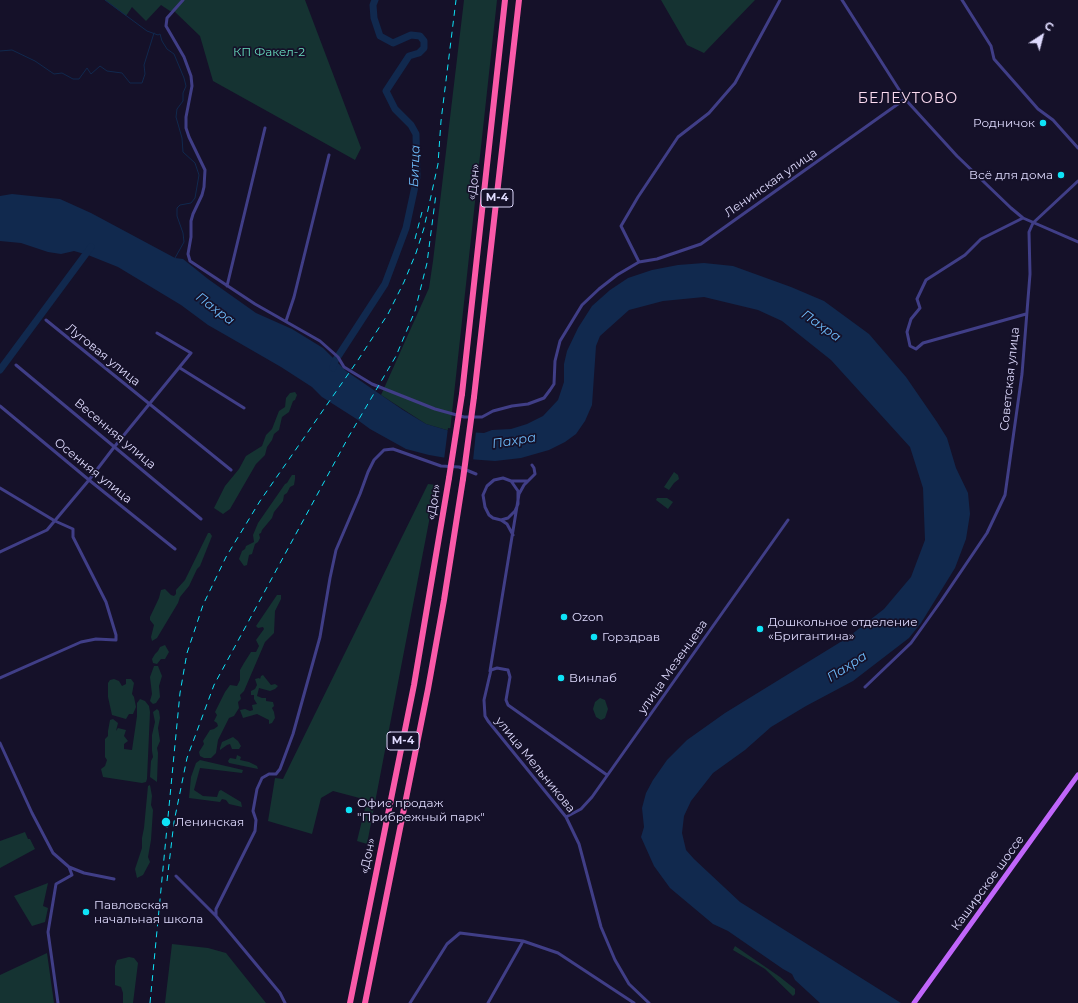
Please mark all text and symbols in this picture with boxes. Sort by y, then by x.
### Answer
north arrow [1022,16,1062,56]
text: С [1042,18,1056,34]
park label: КП Факел-2 [233,45,305,59]
district label: БЕЛЕУТОВО [858,91,958,107]
place label: Родничок [973,116,1035,130]
marker: Родничок [1038,118,1048,128]
water label: Битца [406,145,424,187]
street label: Ленинская улица [722,146,820,220]
street label: «Дон» [465,163,483,201]
place label: Всё для дома [969,168,1053,182]
marker: Всё для дома [1056,170,1066,180]
road number: М-4 [481,189,513,207]
water label: Пахра [193,289,237,329]
water label: Пахра [798,307,844,345]
street label: Луговая улица [63,321,143,389]
street label: Советская улица [997,326,1023,432]
street label: Весенняя улица [71,396,159,472]
water label: Пахра [491,430,537,452]
street label: Осенняя улица [51,435,135,507]
street label: «Дон» [424,483,444,521]
place label: Ozon [572,610,604,624]
marker: Ozon [559,612,569,622]
place label: Дошкольное отделение «Бригантина» [768,615,918,643]
street label: улица Мезенцева [635,617,711,717]
marker: Дошкольное отделение «Бригантина» [755,624,765,634]
place label: Горздрав [602,630,660,644]
marker: Горздрав [589,632,599,642]
water label: Пахра [824,648,870,686]
place label: Винлаб [569,671,617,685]
marker: Винлаб [556,673,566,683]
street label: улица Мельникова [492,714,578,816]
road number: М-4 [387,732,419,750]
place label: Офис продаж "Прибрежный парк" [357,796,485,824]
marker: Офис продаж "Прибрежный парк" [344,805,354,815]
place label: Ленинская [175,815,244,829]
marker: Ленинская [160,816,172,828]
street label: Каширское шоссе [949,833,1027,933]
street label: «Дон» [357,837,379,875]
place label: Павловская начальная школа [94,898,203,926]
marker: Павловская начальная школа [81,907,91,917]

